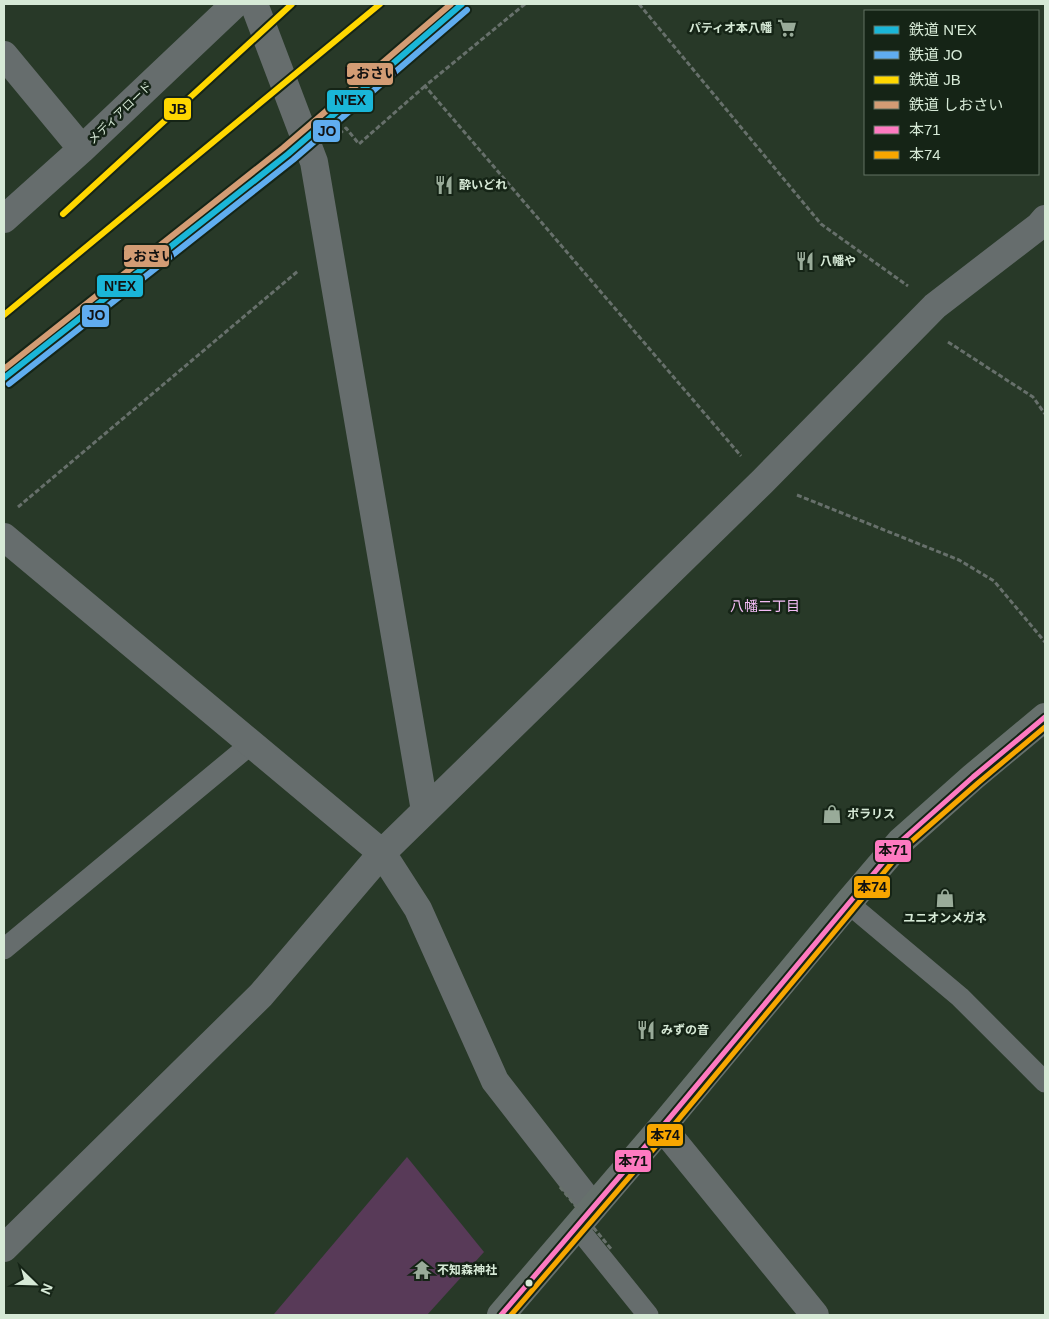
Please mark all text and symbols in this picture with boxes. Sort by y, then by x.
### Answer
legend [864,10,1039,175]
supermarket icon: パティオ本八幡 [776,17,798,39]
place label: パティオ本八幡 [689,21,772,35]
text: 鉄道 N'EX [909,21,977,38]
text: 鉄道 JO [909,46,962,63]
line badge: しおさい [346,62,394,86]
text: しおさい [342,65,398,81]
text: 鉄道 JB [909,71,961,88]
street label: メディアロード [85,79,155,147]
line badge: N'EX [326,89,374,113]
text: N'EX [334,92,367,108]
text: 鉄道 しおさい [909,96,1003,113]
line badge: JB [163,97,192,121]
text: JB [169,101,187,117]
line badge: JO [312,119,341,143]
text: 本71 [909,121,941,138]
text: JO [318,123,336,139]
text: 本74 [909,146,941,163]
restaurant icon: 酔いどれ [433,174,455,196]
place label: 酔いどれ [459,178,507,192]
line badge: しおさい [123,244,170,268]
text: しおさい [119,248,175,264]
restaurant icon: 八幡や [794,250,816,272]
place label: 八幡や [820,254,856,268]
line badge: N'EX [96,274,144,298]
text: N'EX [104,278,137,294]
line badge: JO [81,304,110,328]
text: JO [87,307,105,323]
district label: 八幡二丁目 [730,598,800,614]
shop icon: ポラリス [821,803,843,825]
place label: ポラリス [847,807,895,821]
line badge: 本71 [874,839,912,863]
text: 本71 [878,842,908,858]
line badge: 本74 [853,875,891,899]
text: 本74 [857,879,887,895]
shop icon: ユニオンメガネ [934,887,956,909]
place label: ユニオンメガネ [903,911,987,925]
restaurant icon: みずの音 [635,1019,657,1041]
place label: みずの音 [661,1023,709,1037]
line badge: 本74 [646,1123,684,1147]
text: 本74 [650,1127,680,1143]
line badge: 本71 [614,1149,652,1173]
text: 本71 [618,1153,648,1169]
north arrow [10,1259,60,1309]
temple icon: 不知森神社 [411,1259,433,1281]
place label: 不知森神社 [437,1263,497,1277]
unlabelled marker [524,1278,534,1288]
text: N [38,1281,56,1297]

